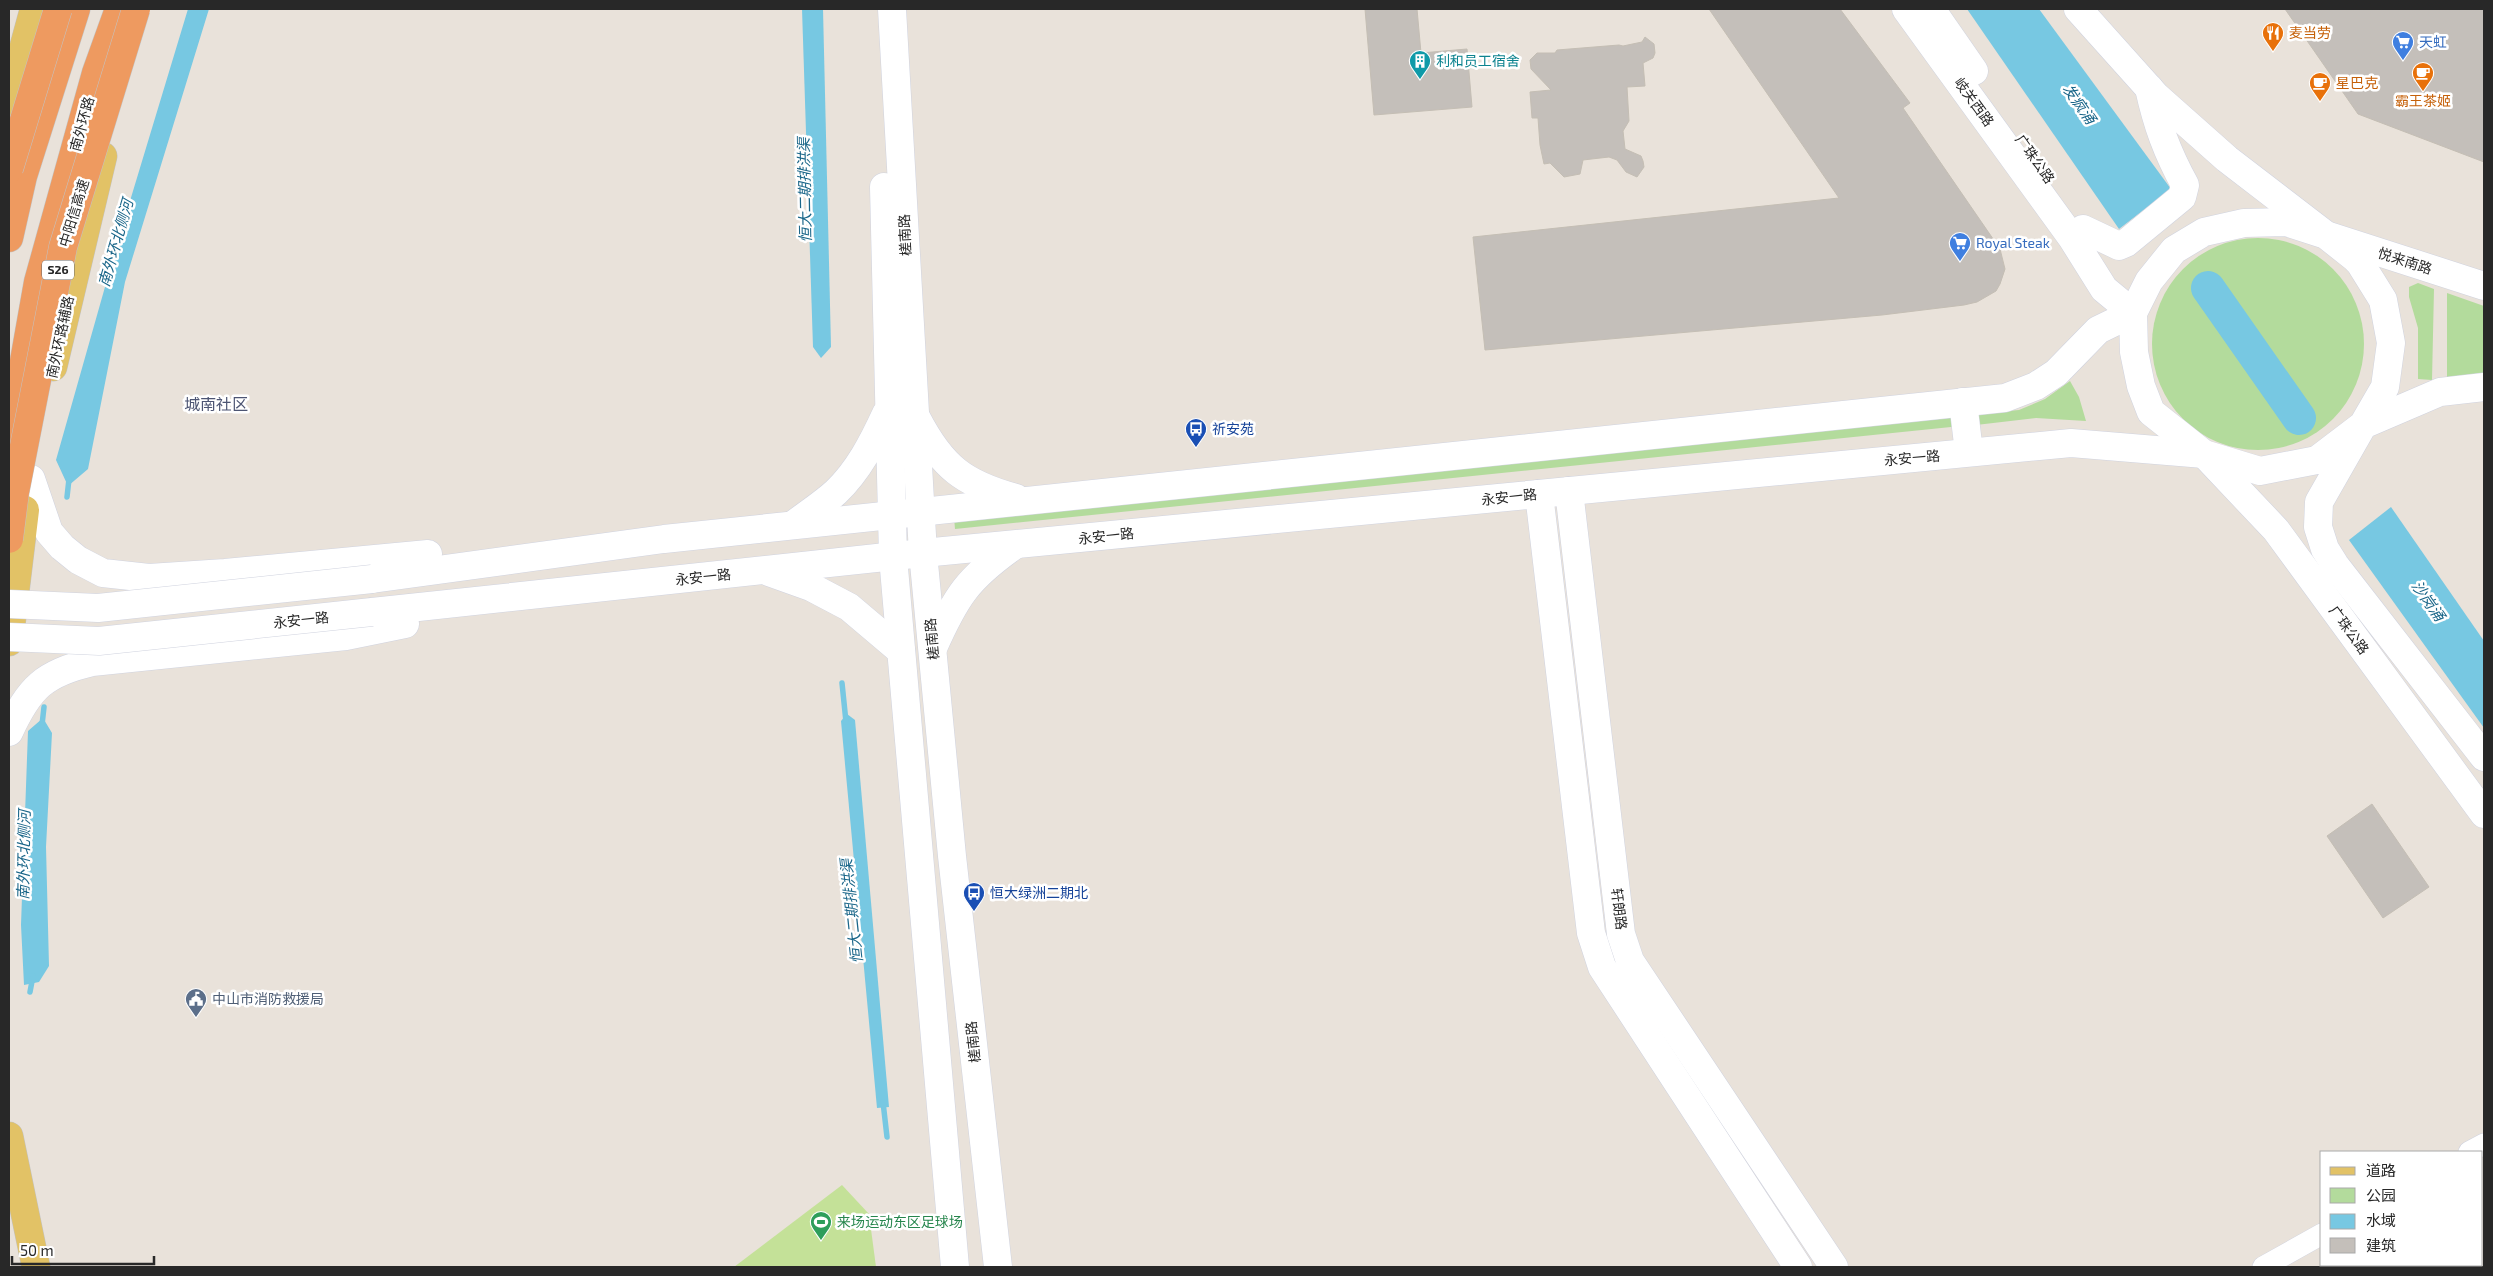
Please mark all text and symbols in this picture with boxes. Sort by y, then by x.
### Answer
restaurant icon: 麦当劳 [2261,21,2285,52]
place label: 麦当劳 [2289,24,2331,41]
supermarket icon: 天虹 [2391,30,2415,61]
place label: 天虹 [2419,33,2447,50]
building icon: 利和员工宿舍 [1408,49,1432,80]
place label: 利和员工宿舍 [1436,52,1520,69]
cafe icon: 霸王茶姬 [2411,61,2435,92]
cafe icon: 星巴克 [2308,71,2332,102]
street label: 岐关西路 [1951,74,1998,129]
place label: 星巴克 [2336,74,2378,91]
water label: 发疯涌 [2060,80,2101,129]
place label: 霸王茶姬 [2395,92,2451,109]
street label: 南外环路 [66,95,97,153]
street label: 广珠公路 [2012,131,2058,187]
water label: 恒大二期排洪渠 [794,135,814,243]
street label: 中阳信高速 [55,177,92,249]
water label: 南外环北侧河 [94,194,137,288]
street label: 槎南路 [895,214,914,256]
supermarket icon: Royal Steak [1948,231,1972,262]
place label: Royal Steak [1976,234,2050,251]
street label: 悦来南路 [2376,244,2434,277]
road number: S26 [42,260,74,280]
street label: 南外环路辅路 [42,294,77,380]
district label: 城南社区 [184,394,248,413]
bus stop icon: 祈安苑 [1184,417,1208,448]
place label: 祈安苑 [1212,420,1254,437]
street label: 永安一路 [1883,447,1941,468]
street label: 永安一路 [1480,485,1538,508]
street label: 永安一路 [1077,524,1135,547]
street label: 永安一路 [674,565,732,588]
water label: 沙岗涌 [2409,577,2450,626]
street label: 广珠公路 [2326,602,2373,657]
street label: 永安一路 [272,608,330,631]
street label: 槎南路 [921,617,942,661]
water label: 南外环北侧河 [13,807,33,900]
water label: 恒大二期排洪渠 [836,856,865,964]
bus stop icon: 恒大绿洲二期北 [962,881,986,912]
place label: 恒大绿洲二期北 [990,884,1088,901]
street label: 轩朗路 [1609,887,1630,931]
public building icon: 中山市消防救援局 [184,987,208,1018]
place label: 中山市消防救援局 [212,990,324,1007]
street label: 槎南路 [962,1020,983,1064]
legend [2320,1151,2483,1266]
text: 道路 [2366,1161,2396,1179]
text: 公园 [2366,1186,2396,1204]
sports icon: 来场运动东区足球场 [809,1210,833,1241]
text: 水域 [2366,1211,2396,1229]
place label: 来场运动东区足球场 [837,1213,963,1230]
scale bar [12,1234,155,1266]
text: 建筑 [2366,1236,2396,1254]
text: 50 m [20,1241,54,1259]

